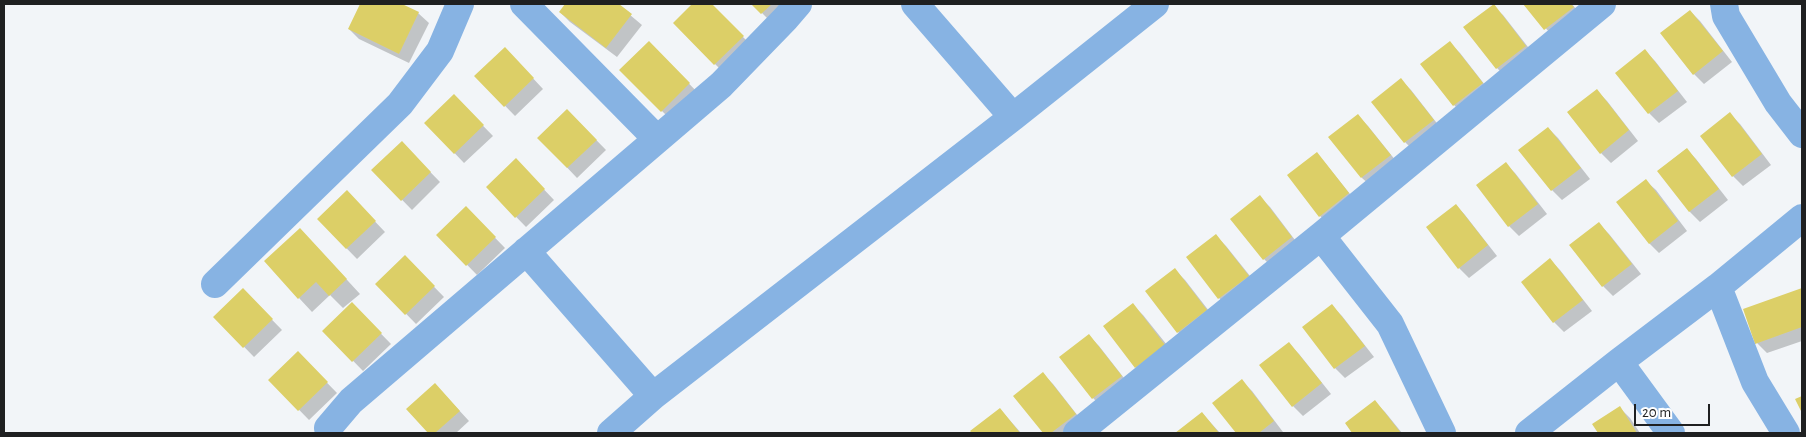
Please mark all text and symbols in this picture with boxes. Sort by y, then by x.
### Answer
scale bar [1636,394,1712,426]
text: 20 m [1642,405,1671,420]

